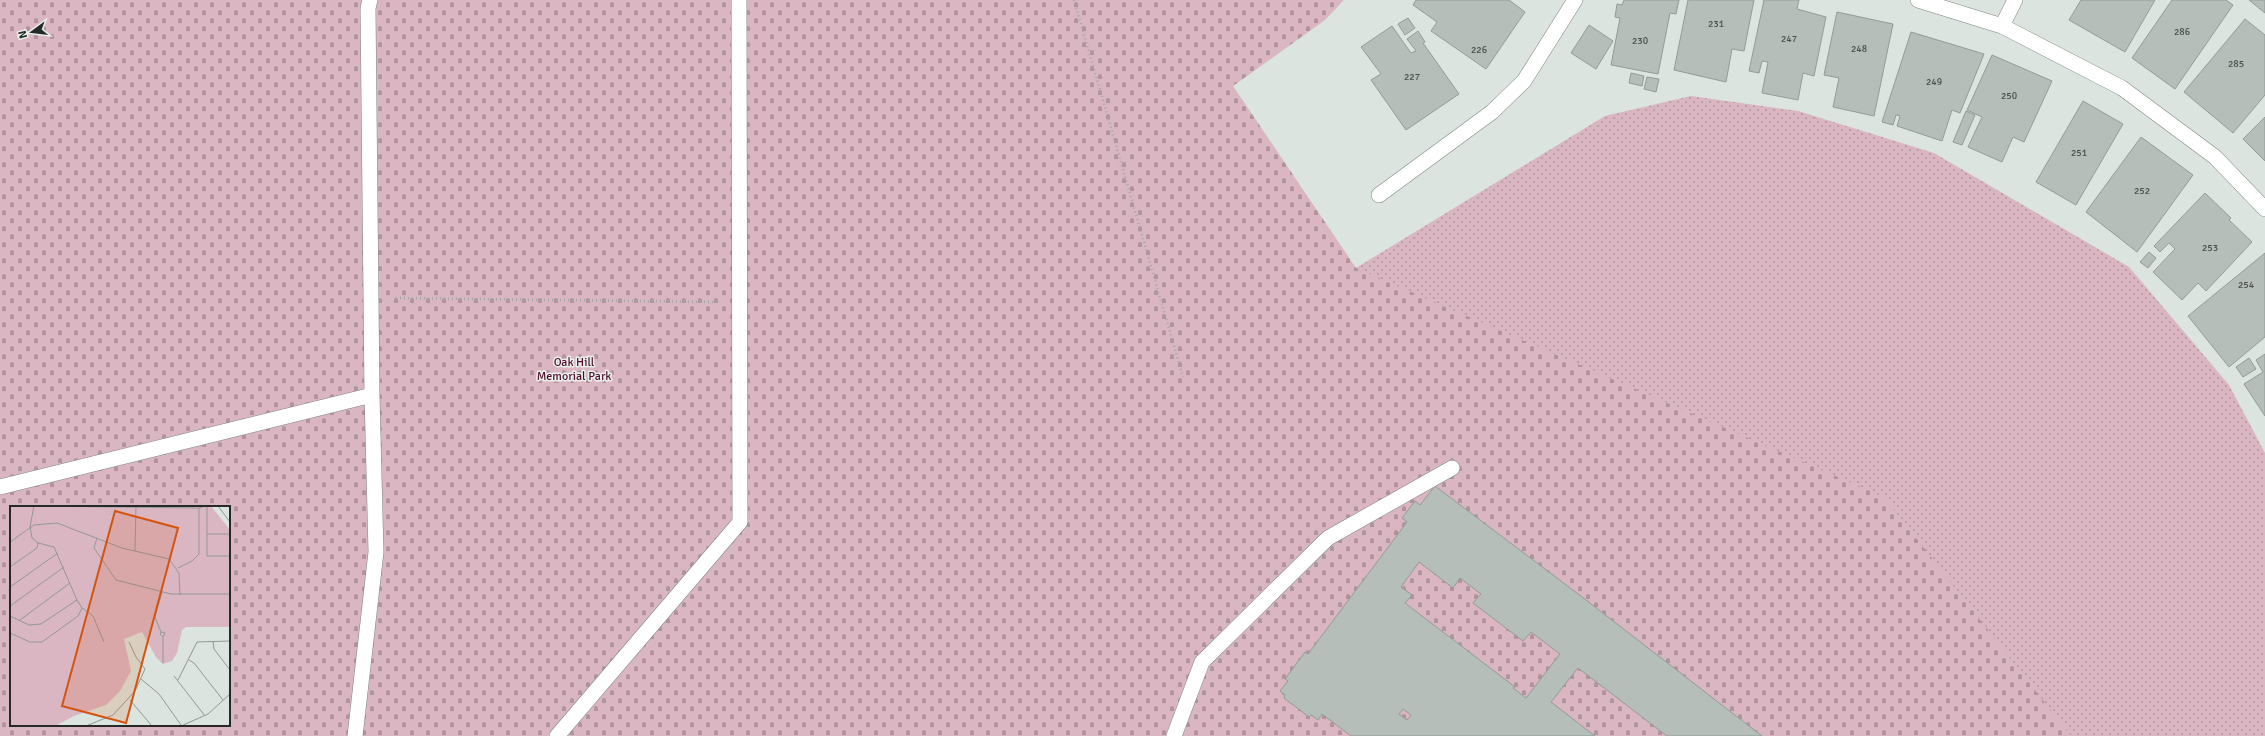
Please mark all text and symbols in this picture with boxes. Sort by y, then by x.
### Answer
north arrow [12,12,52,52]
house number: 231 [1708,18,1724,30]
house number: 286 [2174,26,2190,38]
text: N [16,29,30,40]
house number: 247 [1781,33,1797,45]
house number: 230 [1632,35,1648,47]
house number: 248 [1851,43,1867,55]
house number: 226 [1471,44,1487,56]
house number: 285 [2228,58,2244,70]
house number: 227 [1404,71,1420,83]
house number: 249 [1926,76,1942,88]
house number: 250 [2001,90,2017,102]
house number: 251 [2071,147,2087,159]
house number: 252 [2134,185,2150,197]
house number: 253 [2202,242,2218,254]
house number: 254 [2238,279,2255,291]
park label: Oak Hill Memorial Park [537,355,611,384]
inset map [10,506,230,726]

